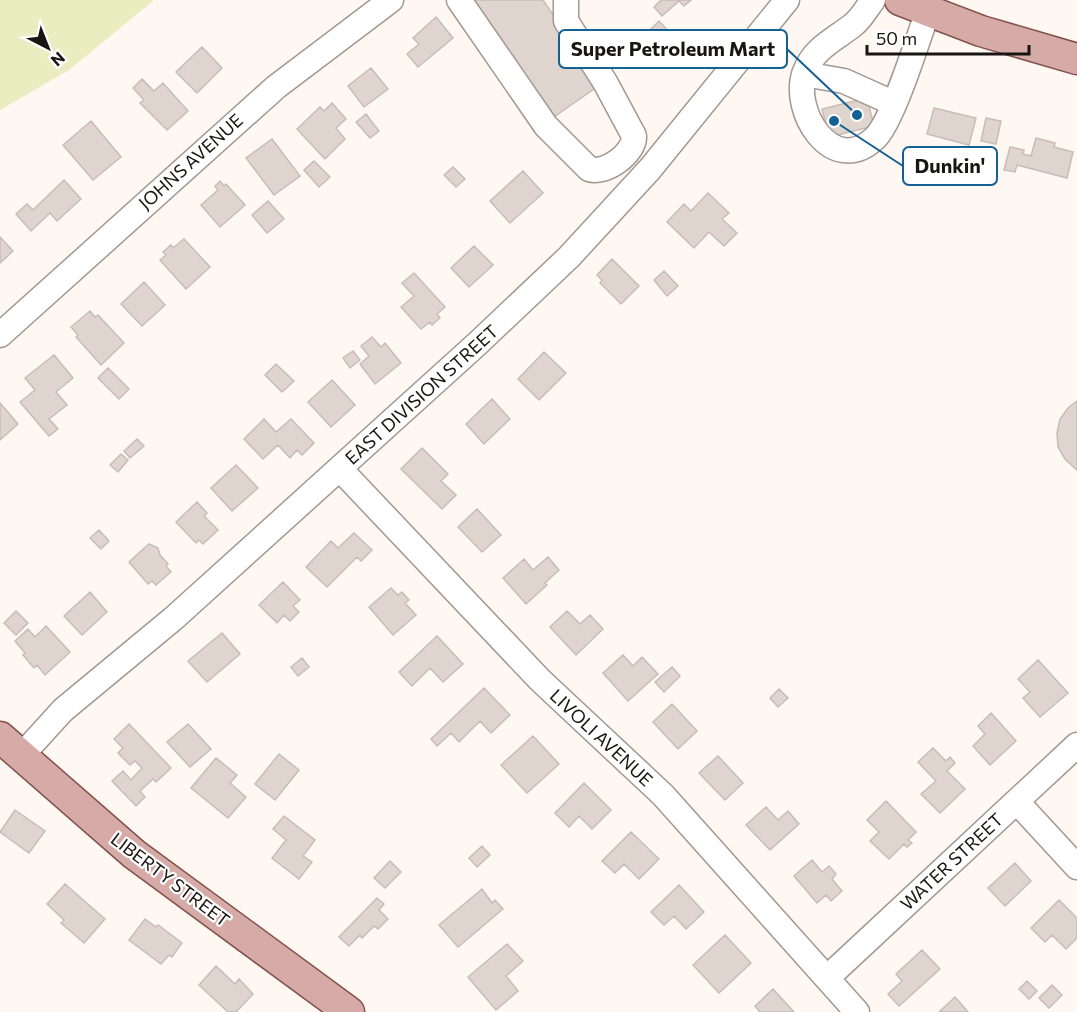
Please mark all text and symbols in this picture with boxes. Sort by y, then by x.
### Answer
north arrow [18,18,78,78]
scale bar [867,18,1029,56]
text: 50 m [876,27,917,49]
callout: Super Petroleum Mart [559,30,787,68]
text: Super Petroleum Mart [571,36,775,60]
text: N [48,48,69,71]
street label: JOHNS AVENUE [134,109,247,214]
callout: Dunkin' [903,147,997,185]
text: Dunkin' [915,153,985,177]
street label: EAST DIVISION STREET [340,320,502,469]
street label: LIVOLI AVENUE [546,684,658,790]
street label: WATER STREET [895,808,1007,914]
street label: LIBERTY STREET [107,827,234,931]

